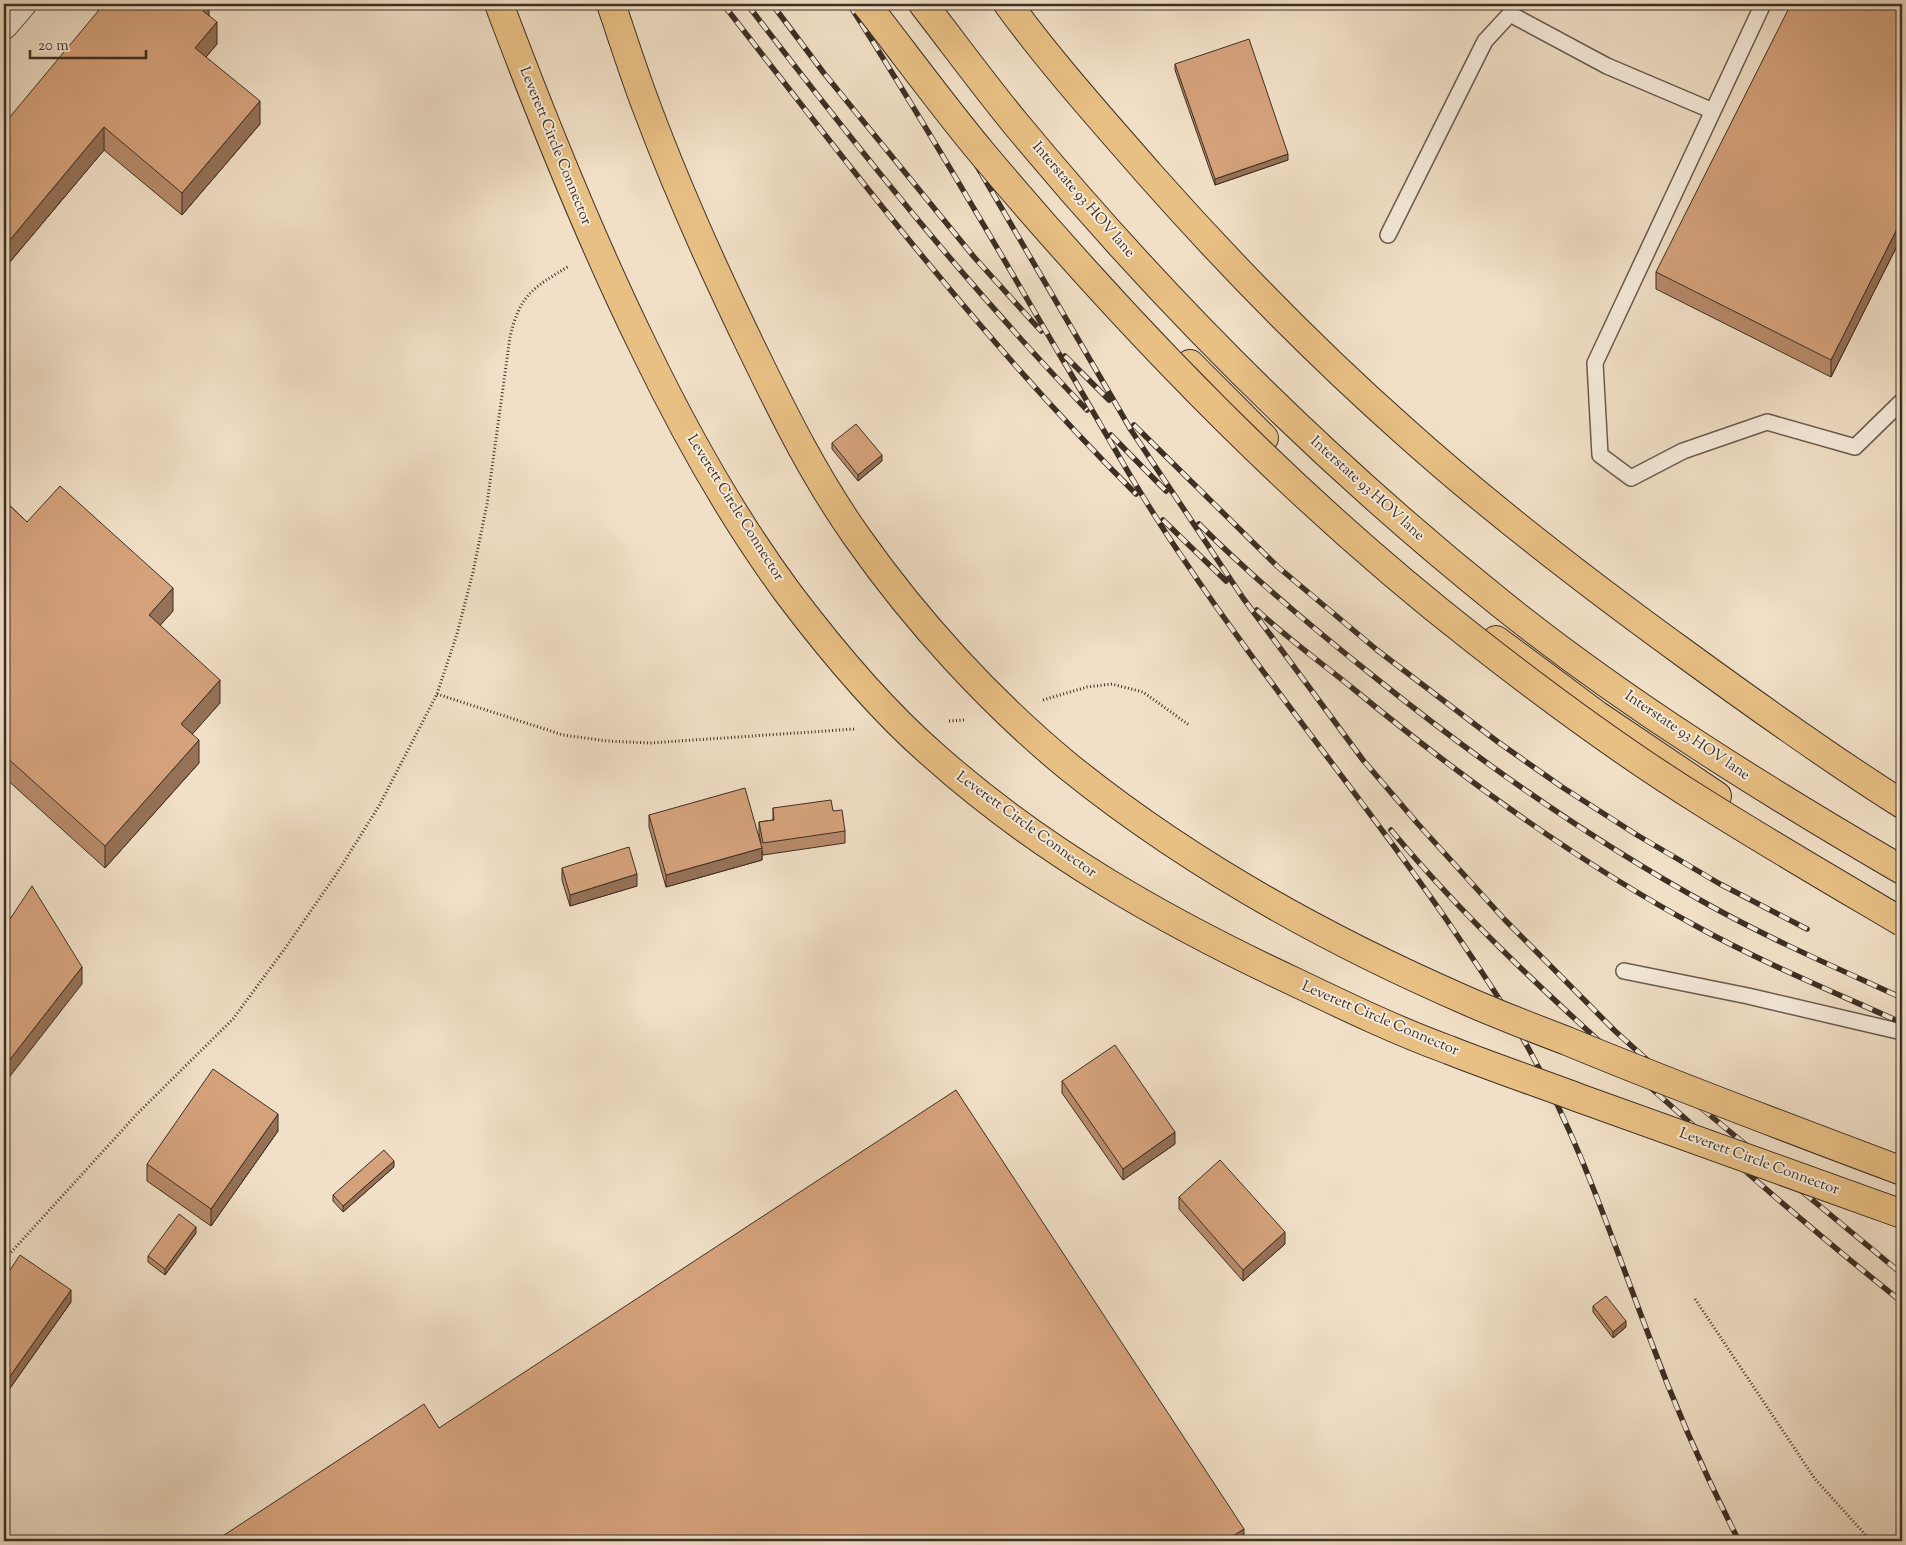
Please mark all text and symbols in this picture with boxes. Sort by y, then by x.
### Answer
scale bar [30,28,146,60]
text: 20 m [38,36,69,57]
street label: Leverett Circle Connector [514,64,597,229]
street label: Interstate 93 HOV lane [1027,137,1139,263]
street label: Leverett Circle Connector [681,431,789,586]
street label: Interstate 93 HOV lane [1305,432,1429,546]
street label: Interstate 93 HOV lane [1620,686,1754,786]
street label: Leverett Circle Connector [951,767,1101,883]
street label: Leverett Circle Connector [1298,976,1462,1062]
street label: Leverett Circle Connector [1676,1123,1842,1201]

